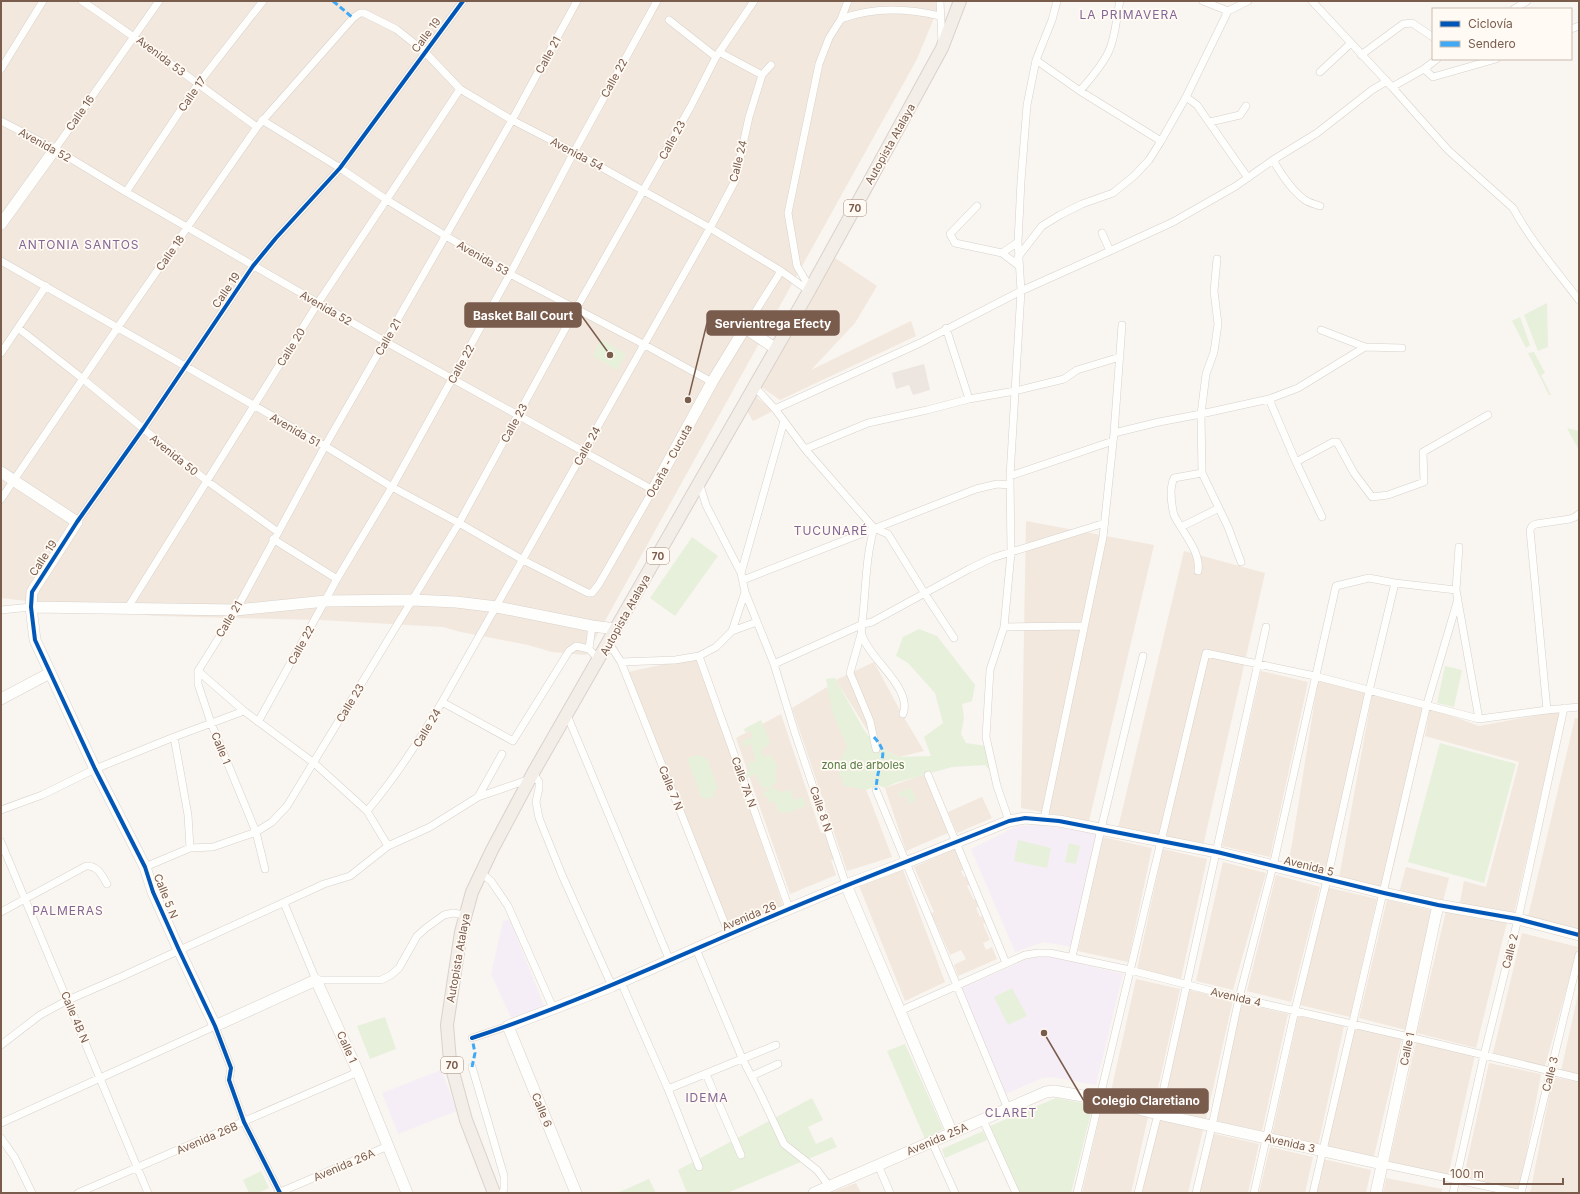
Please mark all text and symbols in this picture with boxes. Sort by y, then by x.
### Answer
district label: LA PRIMAVERA [1080,7,1178,22]
legend [1432,8,1572,60]
street label: Calle 19 [408,15,444,55]
text: Ciclovía [1468,16,1513,31]
street label: Avenida 53 [134,33,188,79]
street label: Calle 21 [532,34,564,76]
text: Sendero [1468,36,1516,51]
street label: Calle 22 [598,56,630,100]
street label: Calle 17 [175,74,209,114]
street label: Calle 16 [63,92,97,134]
street label: Autopista Atalaya [862,101,918,187]
street label: Calle 23 [656,118,689,162]
street label: Avenida 52 [16,125,74,165]
street label: Avenida 54 [548,134,606,174]
street label: Calle 24 [726,139,750,183]
road number: 70 [844,200,866,216]
street label: Calle 18 [153,232,187,274]
district label: ANTONIA SANTOS [18,237,140,252]
street label: Avenida 53 [454,237,512,279]
street label: Calle 19 [209,269,243,311]
street label: Avenida 52 [297,287,355,329]
callout: Basket Ball Court [465,303,581,327]
text: Basket Ball Court [473,308,574,323]
callout: Servientrega Efecty [707,311,839,335]
street label: Calle 21 [372,316,404,358]
text: Servientrega Efecty [715,316,832,331]
street label: Calle 20 [274,325,308,369]
street label: Calle 22 [445,342,477,386]
street label: Calle 23 [498,401,531,445]
street label: Avenida 51 [267,410,323,450]
street label: Ocaña - Cucuta [643,422,695,500]
street label: Calle 24 [571,424,603,468]
street label: Avenida 50 [147,431,201,479]
district label: TUCUNARÉ [794,523,868,538]
street label: Calle 19 [26,537,60,579]
road number: 70 [647,548,669,564]
street label: Autopista Atalaya [597,572,653,658]
street label: Calle 21 [213,598,245,640]
street label: Calle 22 [285,623,317,667]
street label: Calle 23 [333,681,367,725]
street label: Calle 24 [410,706,444,750]
street label: Calle 1 [208,730,234,766]
street label: Calle 7A N [728,755,760,809]
park label: zona de arboles [821,758,905,772]
street label: Calle 7 N [656,764,686,812]
street label: Calle 8 N [807,784,835,834]
street label: Avenida 5 [1283,853,1336,879]
street label: Calle 5 N [151,872,181,920]
street label: Avenida 26 [720,898,779,934]
district label: PALMERAS [32,903,104,918]
street label: Autopista Atalaya [443,912,473,1004]
street label: Calle 2 [1499,932,1521,970]
street label: Avenida 4 [1209,984,1263,1010]
street label: Calle 4B N [58,989,92,1045]
street label: Calle 1 [334,1029,360,1065]
street label: Calle 1 [1397,1031,1417,1067]
street label: Calle 3 [1539,1055,1561,1093]
road number: 70 [441,1057,463,1073]
callout: Colegio Claretiano [1084,1089,1208,1113]
district label: IDEMA [685,1090,729,1105]
street label: Calle 6 [529,1091,555,1129]
text: Colegio Claretiano [1092,1093,1200,1108]
district label: CLARET [985,1105,1037,1120]
street label: Avenida 26B [174,1119,240,1157]
street label: Avenida 25A [904,1120,970,1158]
street label: Avenida 3 [1263,1130,1317,1156]
street label: Avenida 26A [311,1146,377,1184]
scale bar [1444,1160,1563,1186]
text: 100 m [1450,1166,1484,1181]

